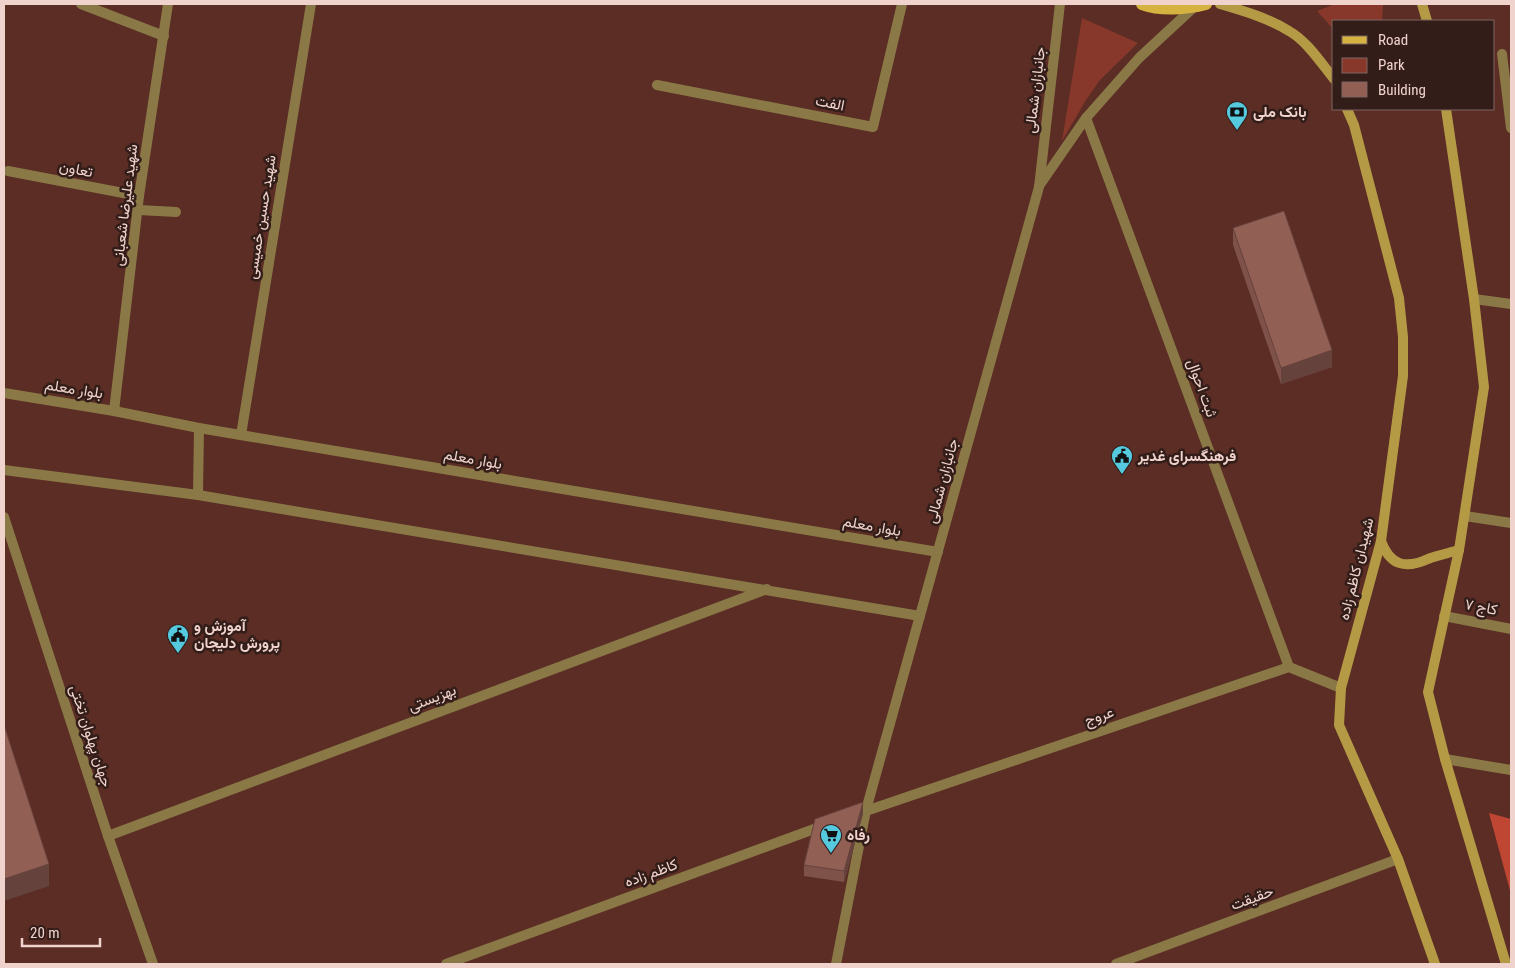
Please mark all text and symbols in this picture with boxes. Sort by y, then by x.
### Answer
legend [1332,20,1495,110]
text: Road [1378,31,1408,49]
street label: جانبازان شمالی [1021,46,1050,134]
text: Park [1378,56,1405,74]
text: Building [1378,81,1426,99]
street label: الفت [814,91,846,115]
bank icon: بانک ملی [1225,100,1249,131]
place label: بانک ملی [1253,103,1307,121]
street label: شهید علیرضا شعبانی [109,143,142,267]
street label: شهید حسین خمیسی [242,153,281,281]
street label: تعاون [58,157,95,181]
street label: ثبت احوال [1183,357,1221,420]
street label: بلوار معلم [43,376,104,403]
street label: جانبازان شمالی [922,437,963,526]
public building icon: فرهنگسرای غدیر [1110,444,1134,475]
street label: بلوار معلم [442,445,504,474]
place label: فرهنگسرای غدیر [1137,447,1236,465]
street label: بلوار معلم [841,512,903,541]
street label: شهیدان کاظم زاده [1335,516,1378,622]
street label: کاج ۷ [1463,595,1499,621]
place label: آموزش و پرورش دلیجان [194,617,280,653]
public building icon: آموزش و پرورش دلیجان [166,623,190,654]
street label: بهزیستی [405,681,459,716]
street label: جهان پهلوان تختی [65,683,116,790]
street label: عروج [1082,703,1117,731]
supermarket icon: رفاه [819,823,843,854]
place label: رفاه [847,826,870,844]
street label: کاظم زاده [622,855,681,892]
street label: حقیقت [1228,882,1276,914]
scale bar [22,916,100,948]
text: 20 m [30,924,60,942]

